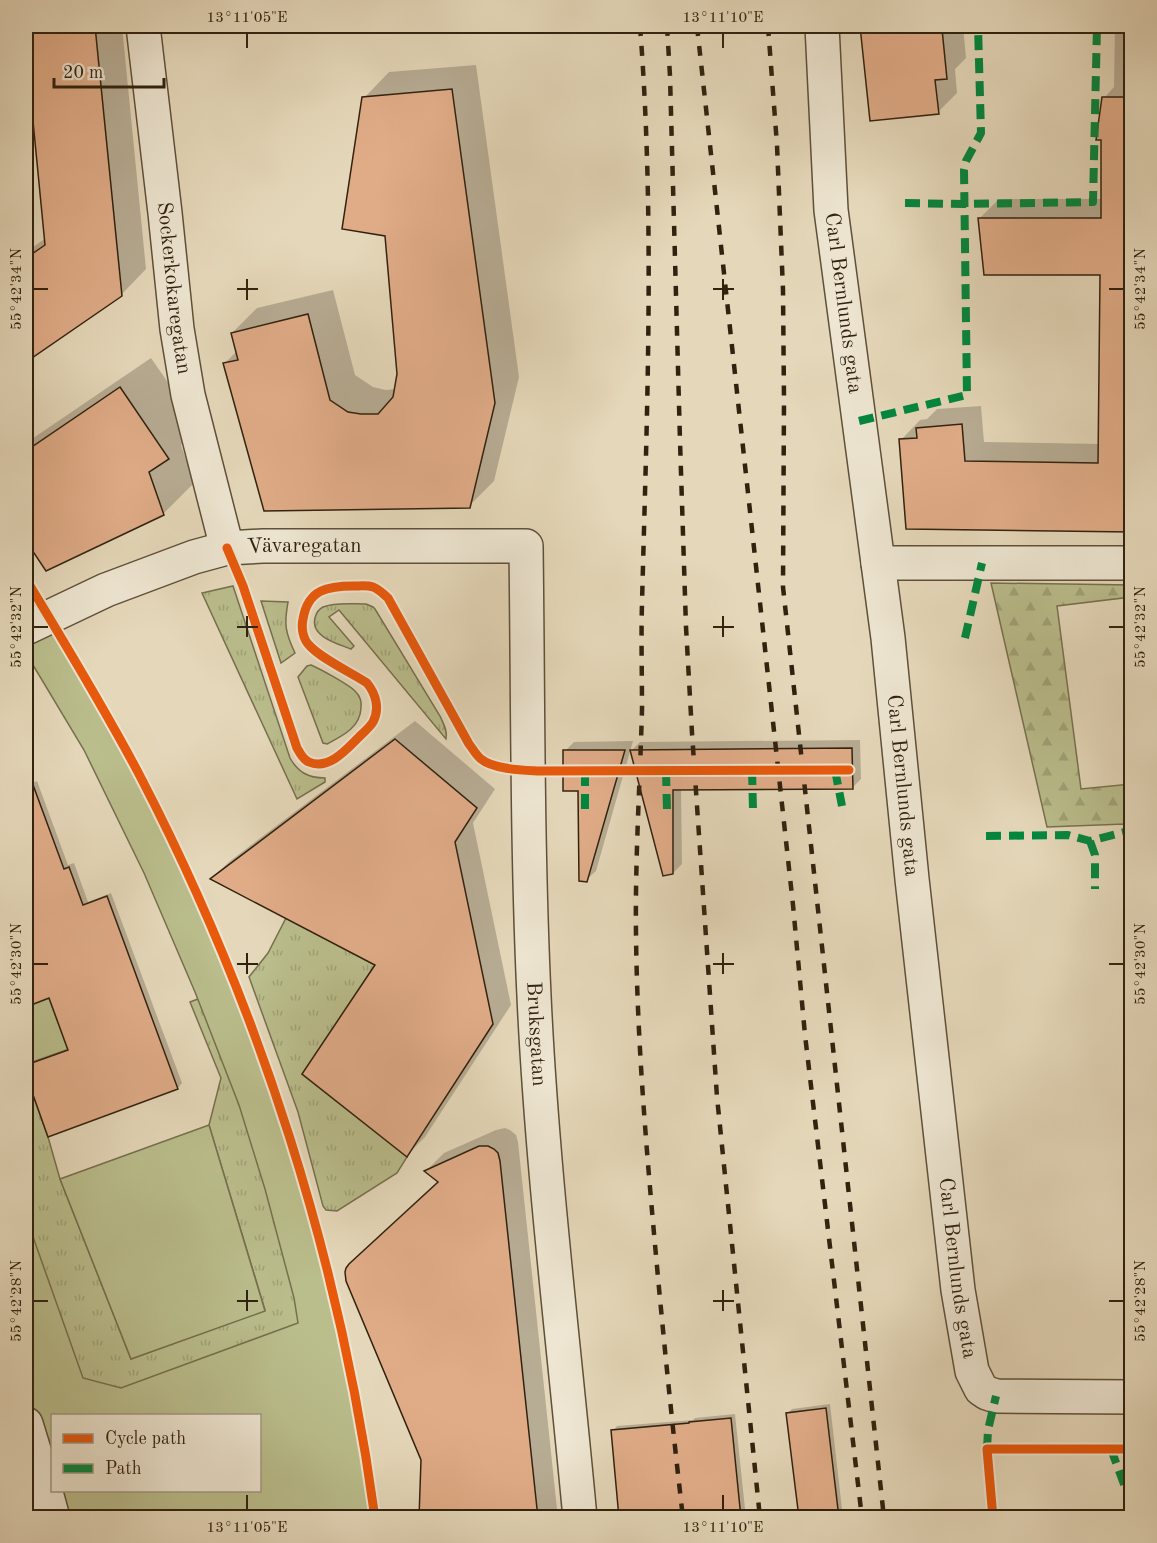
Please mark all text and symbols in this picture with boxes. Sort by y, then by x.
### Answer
text: 13°11'05"E [207,11,287,26]
text: 13°11'10"E [683,11,763,26]
scale bar [54,51,164,89]
text: 20 m [63,64,103,82]
street label: Sockerkokaregatan [153,201,195,376]
street label: Carl Bernlunds gata [821,211,866,395]
text: 55°42'34"N [10,248,25,330]
text: 55°42'34"N [1134,248,1149,330]
street label: Vävaregatan [246,536,362,557]
text: 55°42'32"N [10,586,25,668]
text: 55°42'32"N [1134,586,1149,668]
street label: Carl Bernlunds gata [883,693,922,877]
text: 55°42'30"N [10,923,25,1005]
text: 55°42'30"N [1134,923,1149,1005]
street label: Bruksgatan [523,981,550,1087]
street label: Carl Bernlunds gata [935,1177,980,1360]
text: 55°42'28"N [10,1260,25,1342]
text: 55°42'28"N [1134,1260,1149,1342]
legend [51,1414,261,1492]
text: Cycle path [105,1430,186,1448]
text: Path [105,1460,142,1478]
text: 13°11'05"E [207,1521,287,1536]
text: 13°11'10"E [683,1521,763,1536]

